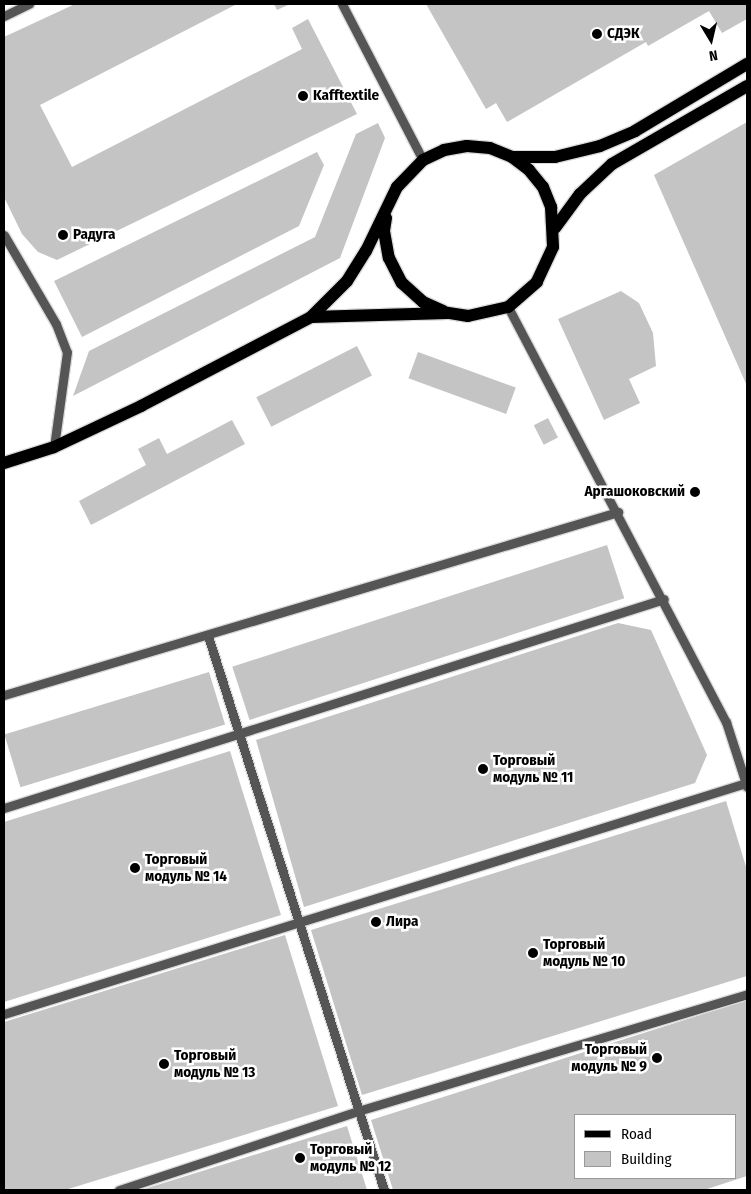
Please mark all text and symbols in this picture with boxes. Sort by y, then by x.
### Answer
north arrow [686,15,736,65]
place label: СДЭК [607,25,640,43]
marker: СДЭК [591,28,603,40]
text: N [708,46,719,64]
place label: Kafftextile [313,87,379,105]
marker: Kafftextile [297,90,309,102]
place label: Радуга [73,226,115,244]
marker: Радуга [57,229,69,241]
place label: Аргашоковский [584,483,685,501]
marker: Аргашоковский [689,486,701,498]
place label: Торговый модуль № 11 [493,751,573,786]
marker: Торговый модуль № 11 [477,763,489,775]
place label: Торговый модуль № 14 [145,850,227,885]
marker: Торговый модуль № 14 [129,862,141,874]
place label: Лира [386,913,418,931]
marker: Лира [370,916,382,928]
place label: Торговый модуль № 10 [543,935,626,970]
marker: Торговый модуль № 10 [527,947,539,959]
place label: Торговый модуль № 9 [571,1040,647,1075]
place label: Торговый модуль № 13 [174,1046,255,1081]
marker: Торговый модуль № 9 [651,1052,663,1064]
marker: Торговый модуль № 13 [158,1058,170,1070]
legend [574,1114,736,1179]
text: Road [621,1125,652,1143]
place label: Торговый модуль № 12 [310,1140,391,1175]
text: Building [621,1150,672,1168]
marker: Торговый модуль № 12 [294,1152,306,1164]

